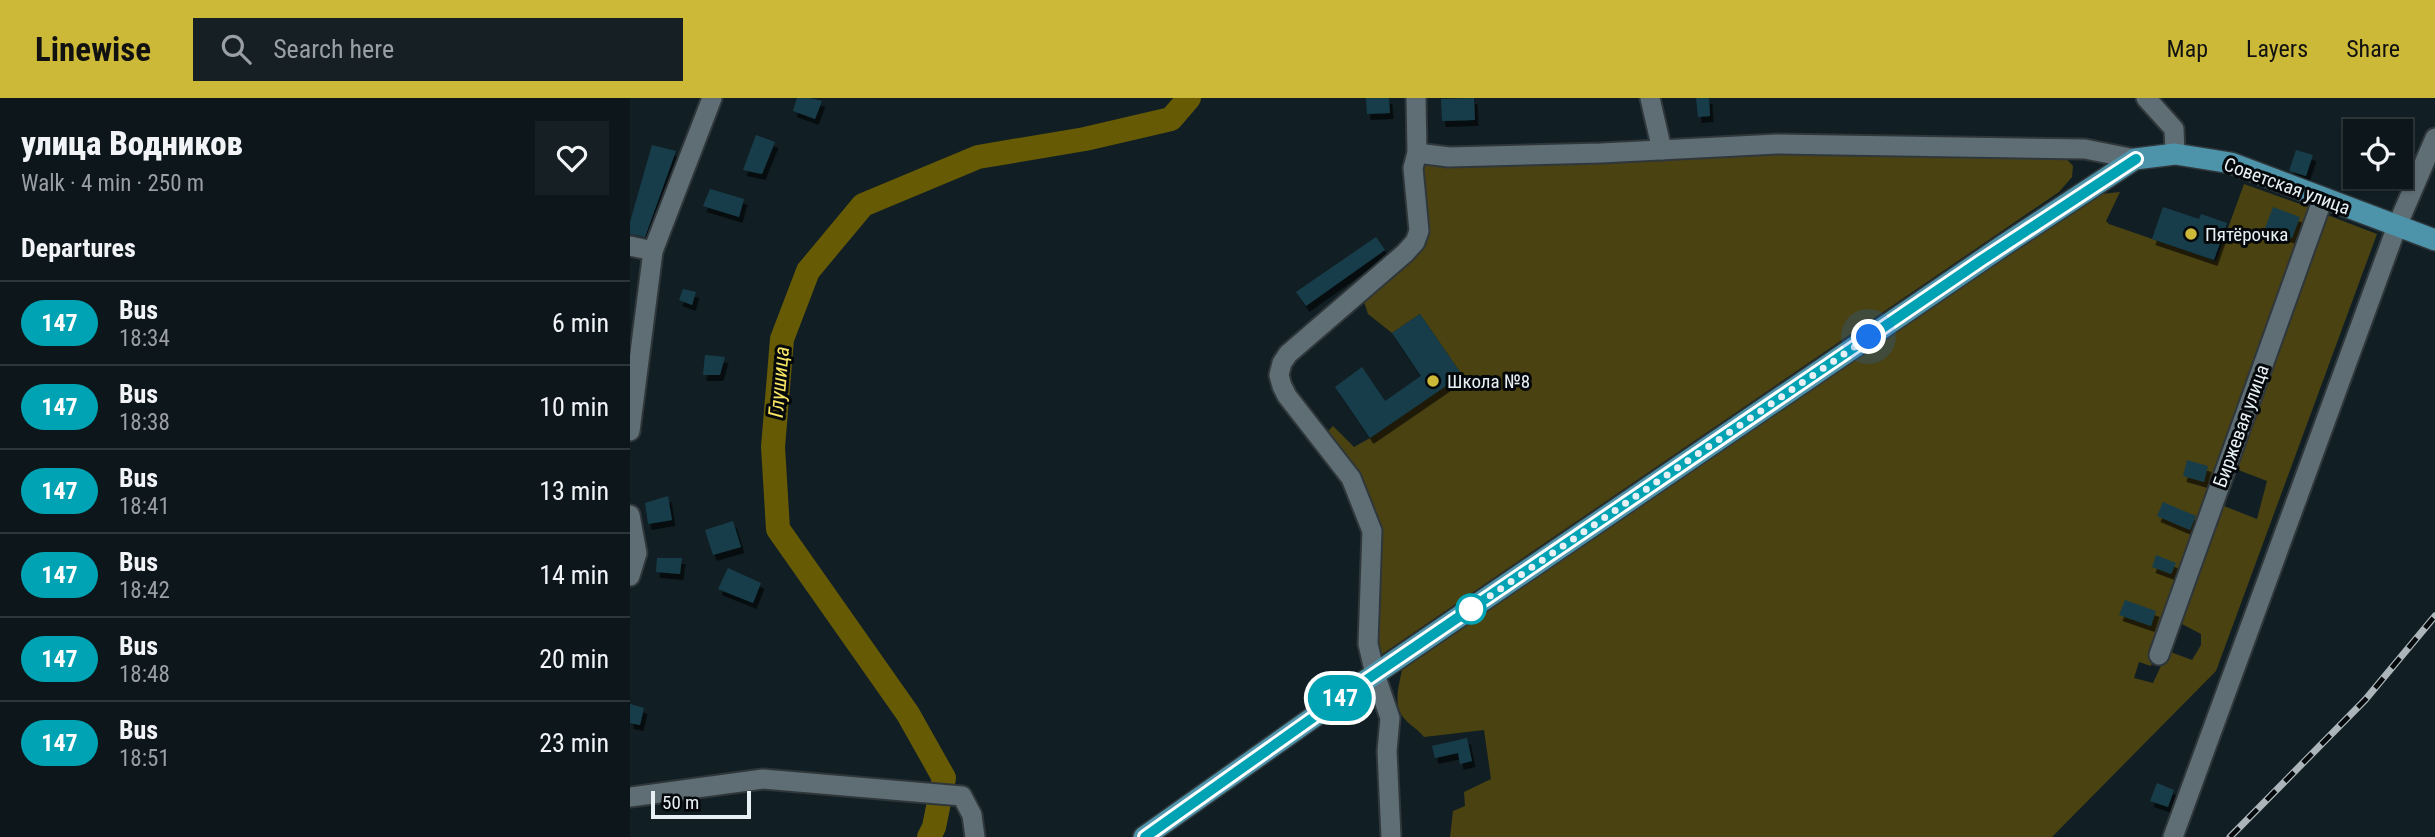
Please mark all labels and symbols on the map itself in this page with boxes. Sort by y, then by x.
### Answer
street label: Советская улица [2221,153,2353,219]
place label: Пятёрочка [2205,223,2288,246]
marker: Пятёрочка [2183,226,2199,242]
your location [1851,319,1886,354]
water label: Глушица [764,345,794,419]
street label: Биржевая улица [2208,362,2274,490]
place label: Школа №8 [1447,370,1530,393]
marker: Школа №8 [1425,373,1441,389]
unlabelled marker [1456,594,1486,624]
line badge: 147 [1300,675,1380,721]
scale bar [651,788,751,820]

